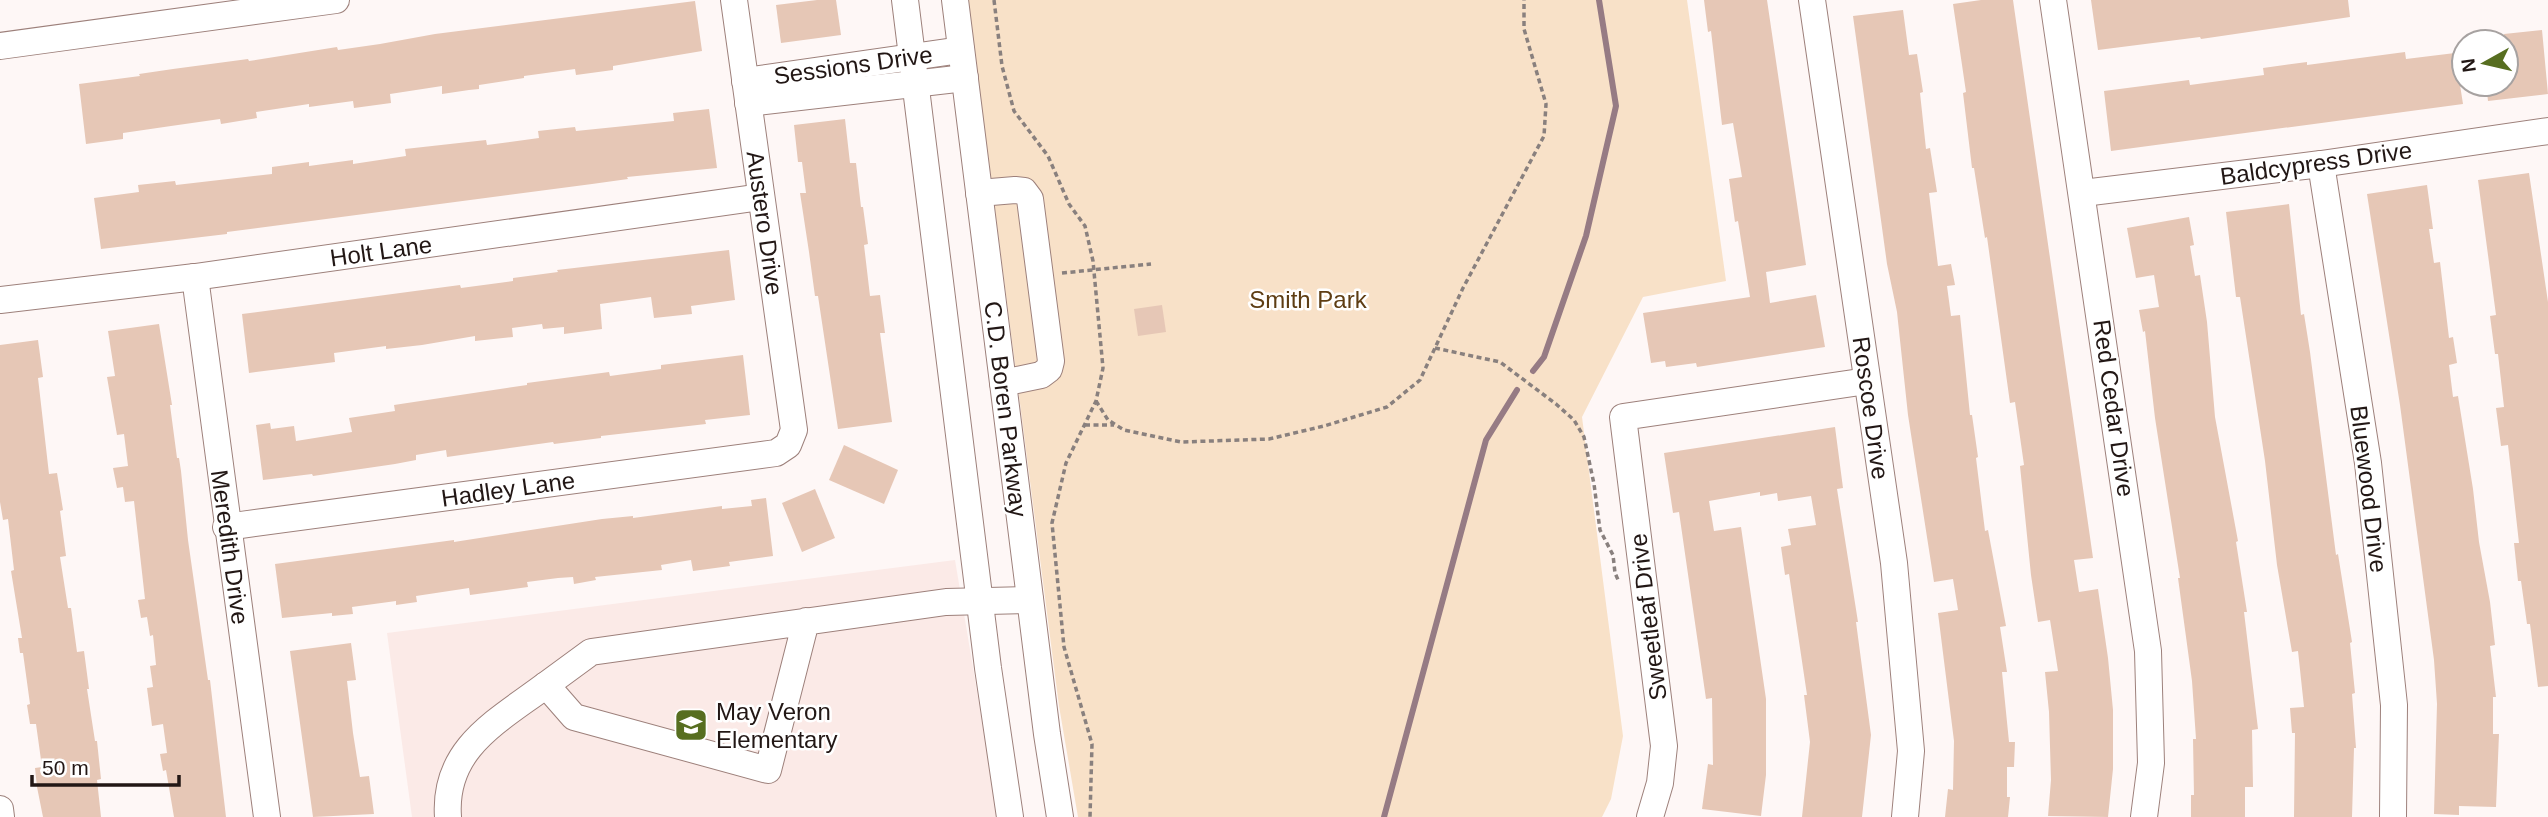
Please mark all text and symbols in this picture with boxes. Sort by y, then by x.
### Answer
north arrow [2450,28,2520,98]
street label: Sessions Drive [772,40,934,90]
text: N [2457,57,2480,74]
street label: Baldcypress Drive [2218,136,2414,190]
street label: Austero Drive [742,149,788,297]
street label: Holt Lane [328,230,434,272]
park label: Smith Park [1249,286,1368,313]
street label: C.D. Boren Parkway [979,299,1033,519]
street label: Red Cedar Drive [2088,318,2140,498]
street label: Roscoe Drive [1848,335,1894,481]
street label: Bluewood Drive [2345,404,2393,574]
street label: Hadley Lane [439,466,577,512]
street label: Meredith Drive [206,468,254,626]
street label: Sweetleaf Drive [1624,532,1672,702]
place label: May Veron Elementary [716,698,837,753]
school or university icon: May Veron Elementary [672,706,710,744]
scale bar [32,744,178,788]
text: 50 m [42,756,89,779]

